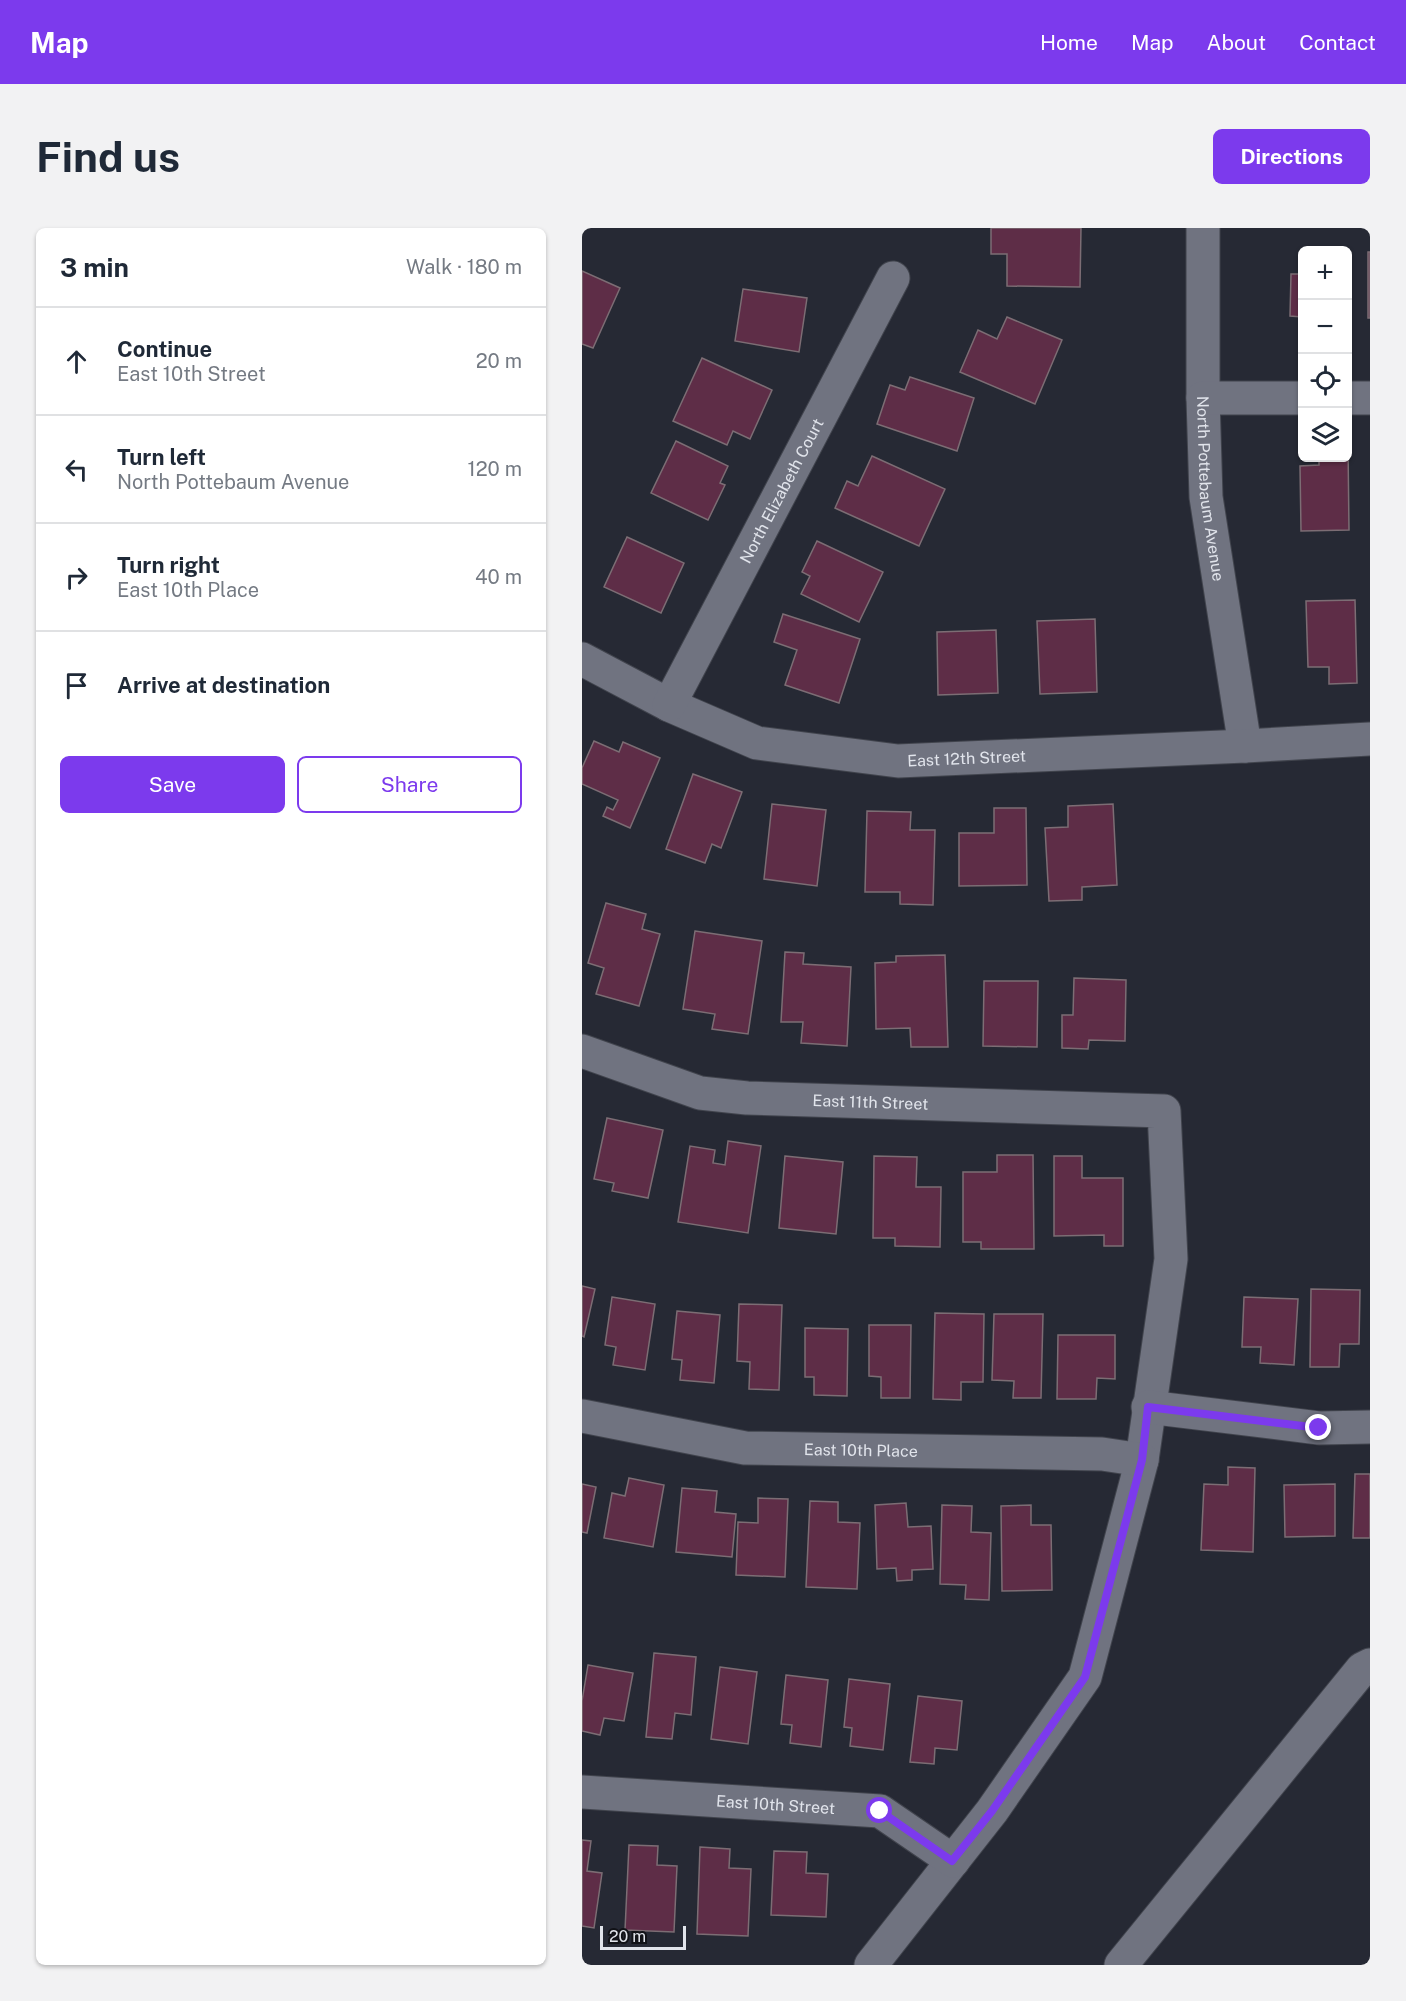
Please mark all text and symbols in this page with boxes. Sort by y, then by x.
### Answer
text: Map [30,26,89,59]
text: Home [1040,30,1098,55]
text: Map [1131,30,1174,55]
text: About [1207,30,1266,55]
text: Contact [1299,30,1376,55]
button: Directions [1213,129,1370,184]
text: Find us [36,132,180,181]
map controls [1298,246,1352,462]
button: + [1298,246,1352,300]
text: 3 min [60,252,129,283]
text: Walk · 180 m [406,255,522,279]
button: − [1298,300,1352,354]
text: Continue [117,336,212,362]
icon: ahead [60,345,93,378]
text: 20 m [476,349,522,373]
button: locate [1298,354,1352,408]
text: East 10th Street [117,362,266,386]
street label: North Pottebaum Avenue [1193,396,1229,582]
button: layers [1298,408,1352,462]
street label: North Elizabeth Court [736,415,827,566]
text: Turn left [117,444,206,470]
icon: left [60,453,93,486]
text: 120 m [468,457,522,481]
text: North Pottebaum Avenue [117,470,349,494]
text: Turn right [117,552,220,578]
icon: right [60,561,93,594]
text: 40 m [475,565,522,589]
text: East 10th Place [117,578,259,602]
icon: arrive [60,669,93,702]
text: Arrive at destination [117,672,330,698]
street label: East 12th Street [907,746,1026,770]
button: Save [60,756,285,813]
button: Share [297,756,522,813]
street label: East 11th Street [812,1091,929,1113]
route end [1305,1414,1331,1440]
street label: East 10th Place [804,1439,918,1460]
street label: East 10th Street [716,1791,836,1818]
route start [866,1797,892,1823]
scale bar [600,1923,686,1950]
text: 20 m [609,1927,646,1946]

